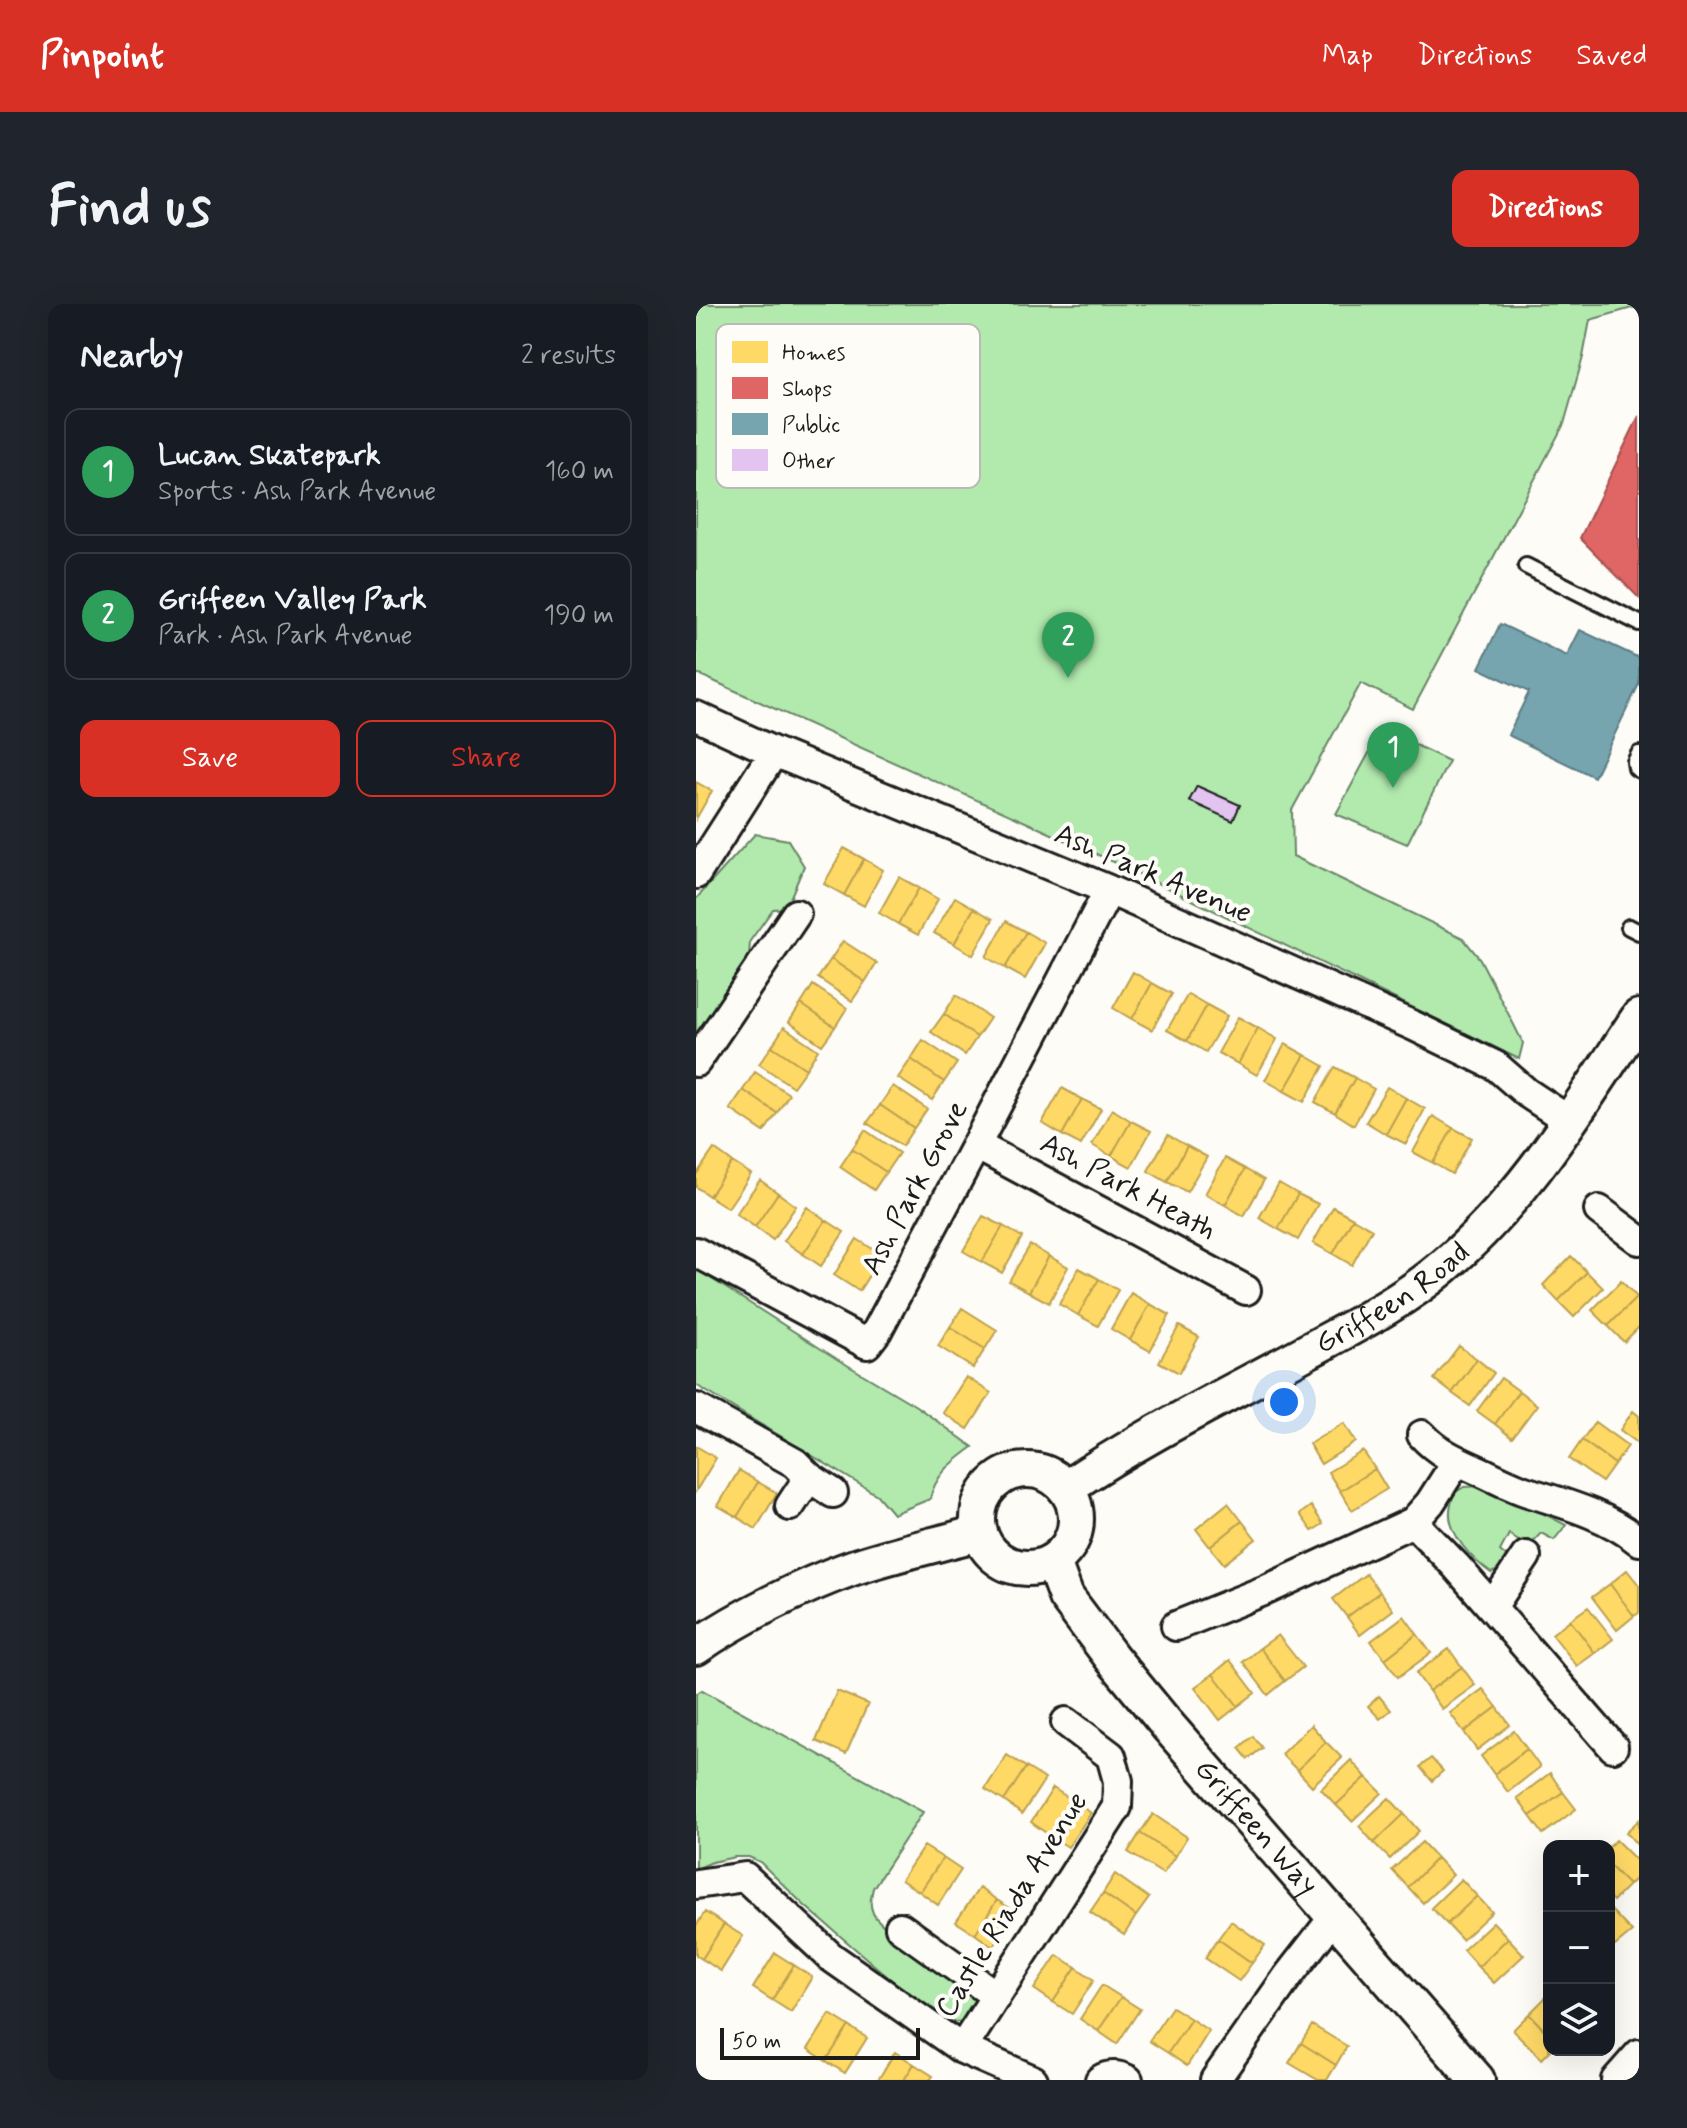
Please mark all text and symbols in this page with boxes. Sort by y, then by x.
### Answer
text: Pinpoint [40,32,164,81]
text: Map [1322,38,1373,75]
text: Directions [1417,38,1532,75]
text: Saved [1576,38,1647,75]
button: Directions [1452,170,1639,247]
text: Find us [48,172,211,245]
legend [716,324,980,488]
text: Nearby [80,334,184,379]
text: 2 results [521,339,616,373]
text: Homes [782,340,846,368]
text: Shops [782,376,832,404]
text: Public [782,412,840,440]
text: Lucan Skatepark [158,436,381,475]
text: Other [782,448,835,476]
text: 1 [102,455,114,489]
text: 160 m [545,455,614,489]
text: Sports · Ash Park Avenue [158,475,436,509]
text: Griffeen Valley Park [158,580,427,619]
text: 2 [102,599,114,633]
text: 190 m [544,599,614,633]
pin: 2 [1042,612,1094,678]
text: Park · Ash Park Avenue [158,619,413,653]
button: Save [80,720,340,797]
button: Share [356,720,616,797]
pin: 1 [1367,722,1419,788]
street label: Ash Park Avenue [1048,815,1258,933]
street label: Ash Park Grove [853,1094,977,1282]
street label: Ash Park Heath [1033,1124,1223,1250]
street label: Griffeen Road [1308,1233,1478,1363]
your location [1264,1382,1304,1422]
street label: Griffeen Way [1186,1750,1327,1904]
street label: Castle Riada Avenue [927,1785,1097,2025]
map controls [1543,1840,1615,2056]
button: + [1543,1840,1615,1912]
button: − [1543,1912,1615,1984]
button: layers [1543,1984,1615,2056]
scale bar [720,2024,920,2060]
text: 50 m [732,2028,781,2056]

